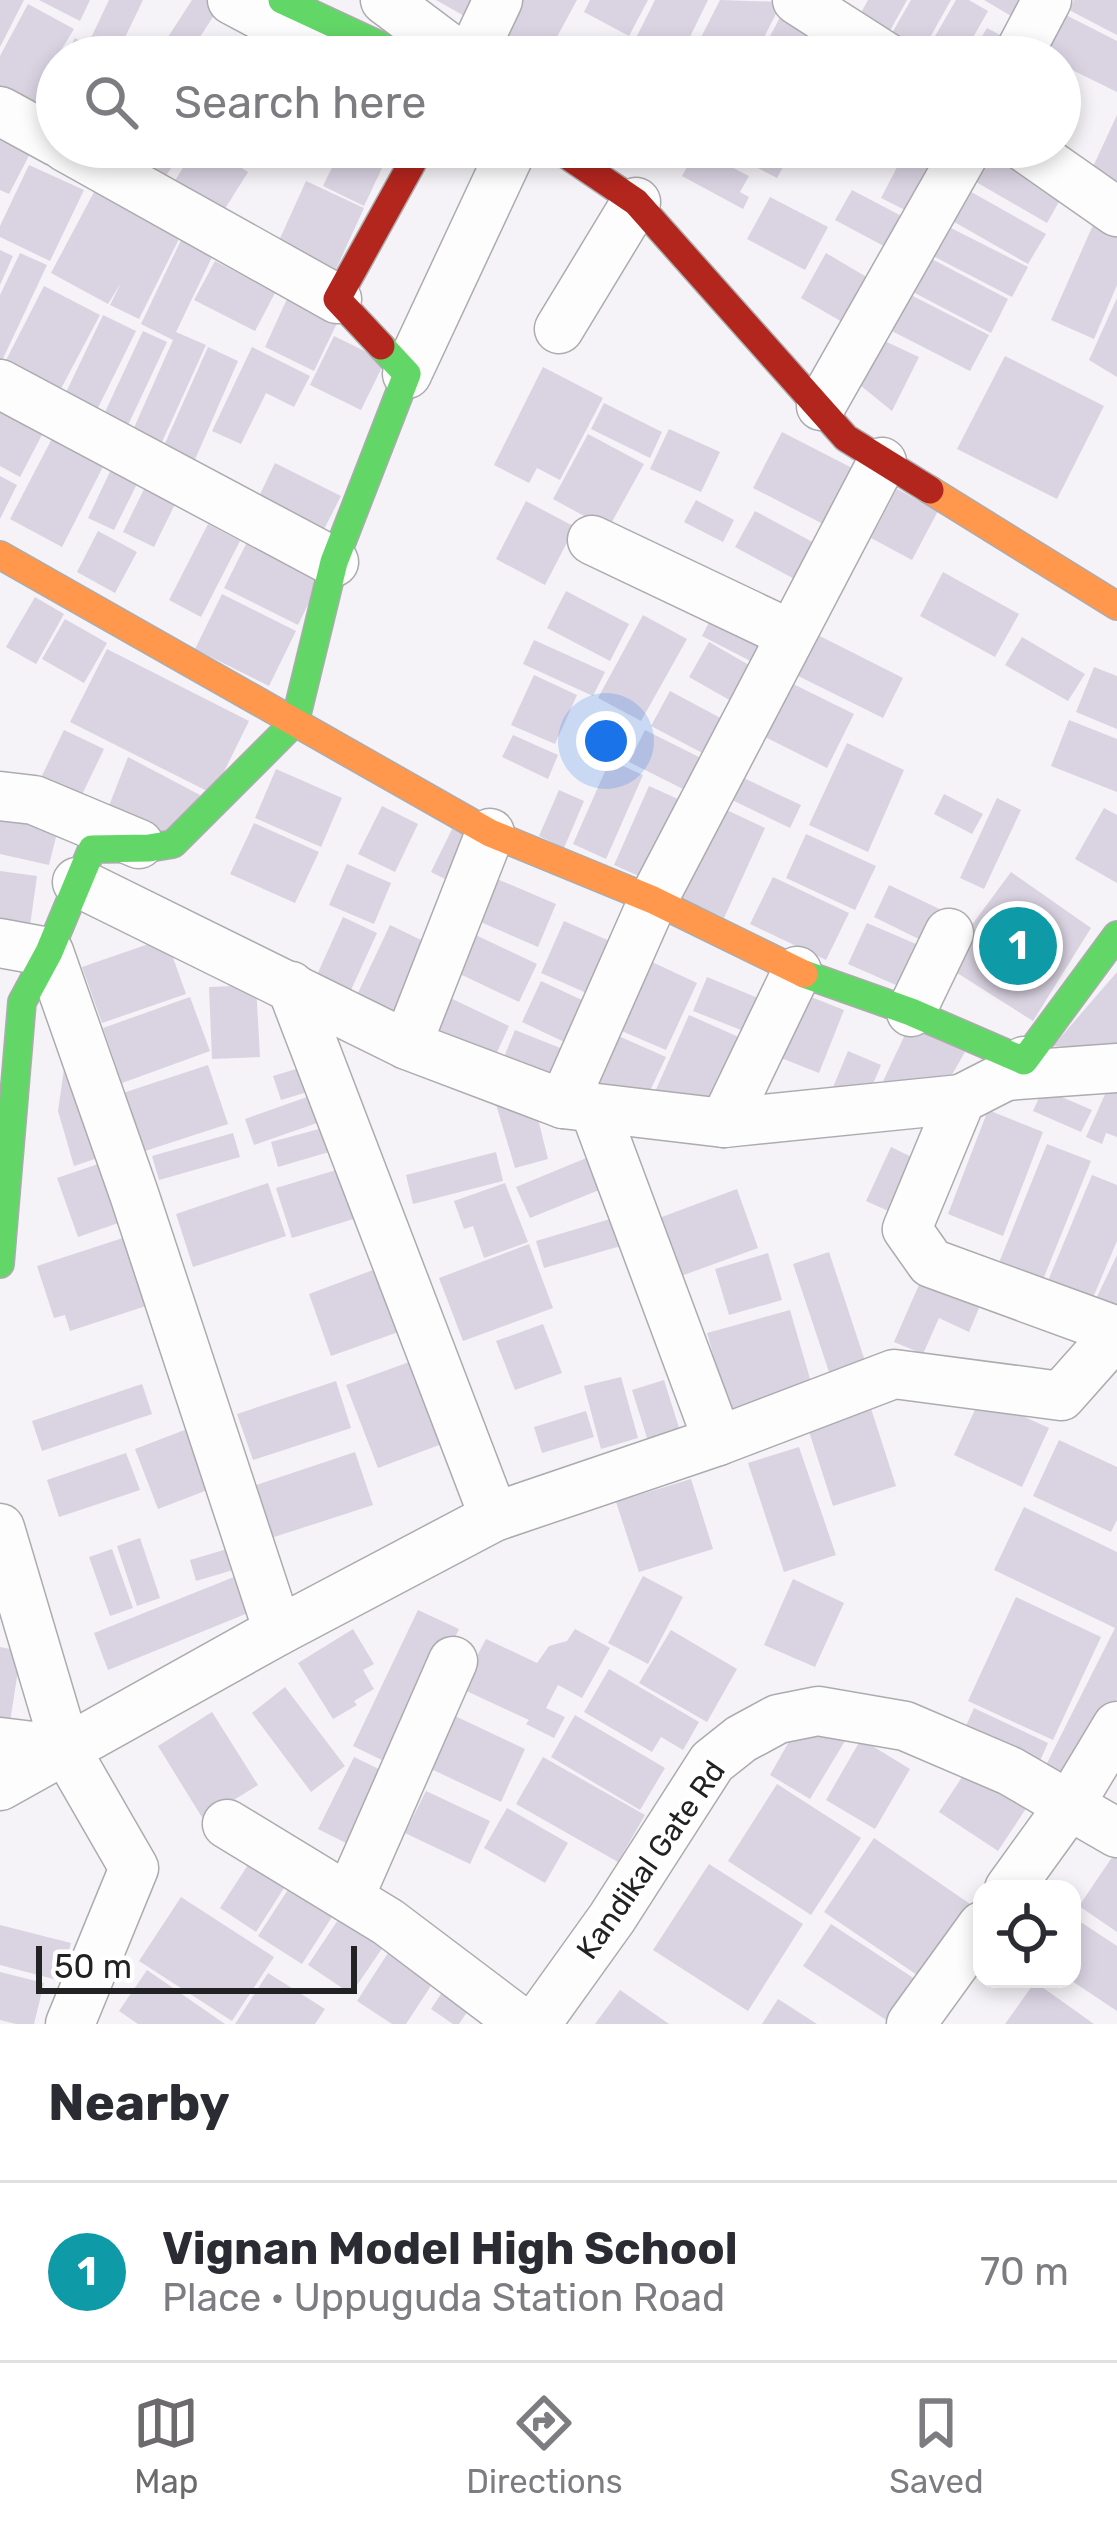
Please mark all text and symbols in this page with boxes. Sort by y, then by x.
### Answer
search box [36,36,1081,168]
icon: search [78,69,144,135]
text: Search here [174,76,426,129]
your location [576,711,636,771]
pin: 1 [979,901,1057,991]
street label: Kandikal Gate Rd [569,1754,733,1966]
map controls [973,1880,1081,1988]
button: locate [973,1880,1081,1988]
scale bar [36,1940,357,1993]
text: 50 m [54,1947,132,1986]
text: Nearby [48,2072,230,2133]
text: Vignan Model High School [162,2222,738,2275]
text: 1 [77,2249,97,2295]
text: 70 m [980,2249,1069,2295]
text: Place · Uppuguda Station Road [162,2275,725,2321]
tab: Map [133,2390,199,2501]
tab: Directions [466,2390,623,2501]
tab: Saved [889,2390,984,2501]

